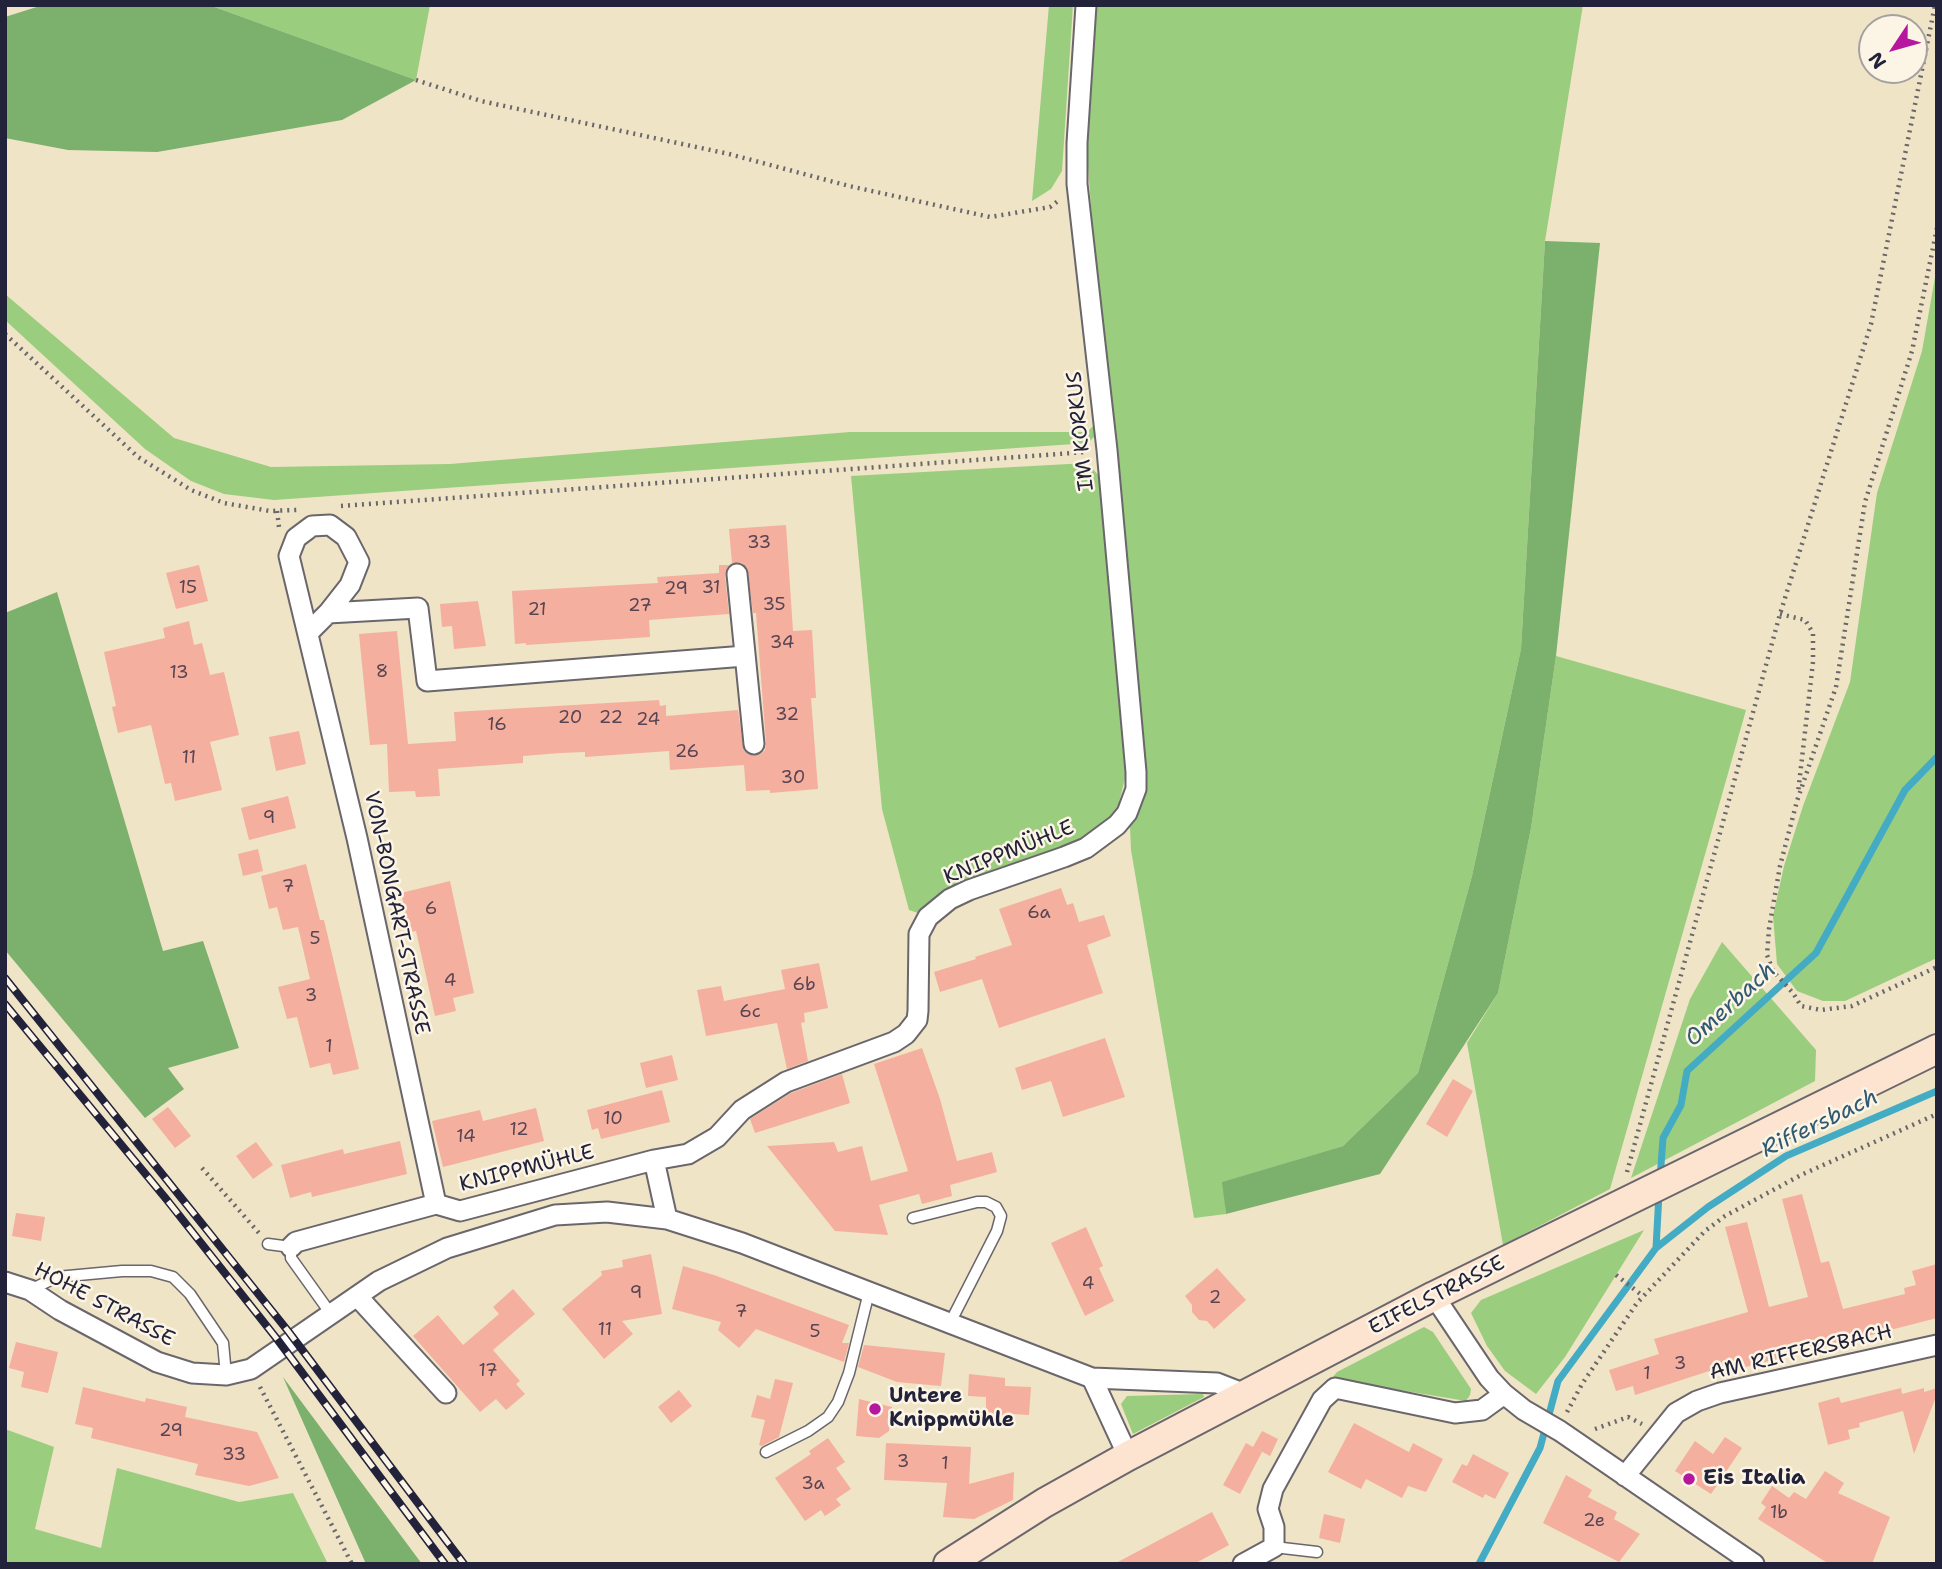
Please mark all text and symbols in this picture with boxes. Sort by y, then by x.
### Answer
north arrow [1858,14,1928,84]
text: N [1863,47,1892,74]
street label: IM KORKUS [1062,370,1100,492]
house number: 33 [747,532,771,554]
house number: 15 [179,577,197,599]
house number: 31 [701,577,721,599]
house number: 29 [664,578,688,600]
house number: 35 [762,594,786,616]
house number: 27 [628,595,652,617]
house number: 21 [527,599,547,621]
house number: 34 [770,632,794,654]
house number: 8 [376,661,388,683]
house number: 13 [169,662,189,684]
house number: 32 [775,704,799,726]
house number: 20 [558,707,582,729]
house number: 22 [599,707,623,729]
house number: 24 [636,709,660,731]
house number: 16 [487,714,507,736]
house number: 26 [675,741,699,763]
house number: 11 [182,747,196,769]
house number: 30 [781,767,805,789]
street label: VON-BONGART-STRASSE [358,789,434,1037]
house number: 9 [263,807,275,829]
street label: KNIPPMÜHLE [940,815,1078,891]
house number: 7 [282,876,294,898]
house number: 6 [425,898,437,920]
house number: 6a [1027,902,1051,924]
house number: 5 [309,928,321,950]
water label: Omerbach [1680,957,1782,1053]
house number: 4 [444,970,456,992]
house number: 6b [792,974,816,996]
house number: 3 [305,985,317,1007]
house number: 6c [739,1001,761,1023]
house number: 1 [325,1036,333,1058]
water label: Riffersbach [1757,1084,1883,1164]
house number: 10 [603,1108,623,1130]
house number: 12 [509,1119,529,1141]
house number: 14 [456,1126,476,1148]
street label: KNIPPMÜHLE [457,1140,597,1198]
street label: EIFELSTRASSE [1365,1251,1509,1341]
street label: HOHE STRASSE [30,1257,178,1353]
house number: 4 [1082,1273,1094,1295]
house number: 9 [630,1282,642,1304]
house number: 2 [1209,1287,1221,1309]
house number: 7 [735,1301,747,1323]
house number: 11 [598,1319,612,1341]
street label: AM RIFFERSBACH [1707,1320,1895,1386]
house number: 5 [809,1321,821,1343]
house number: 3 [1674,1353,1686,1375]
house number: 17 [478,1360,498,1382]
house number: 1 [1643,1363,1651,1385]
place label: Untere Knippmühle [889,1384,1014,1434]
marker: Untere Knippmühle [867,1401,883,1417]
house number: 29 [159,1420,183,1442]
house number: 33 [222,1444,246,1466]
house number: 3 [897,1451,909,1473]
house number: 1 [941,1453,949,1475]
place label: Eis Italia [1703,1466,1805,1492]
marker: Eis Italia [1681,1471,1697,1487]
house number: 3a [801,1473,825,1495]
house number: 1b [1770,1502,1788,1524]
house number: 2e [1583,1510,1605,1532]

